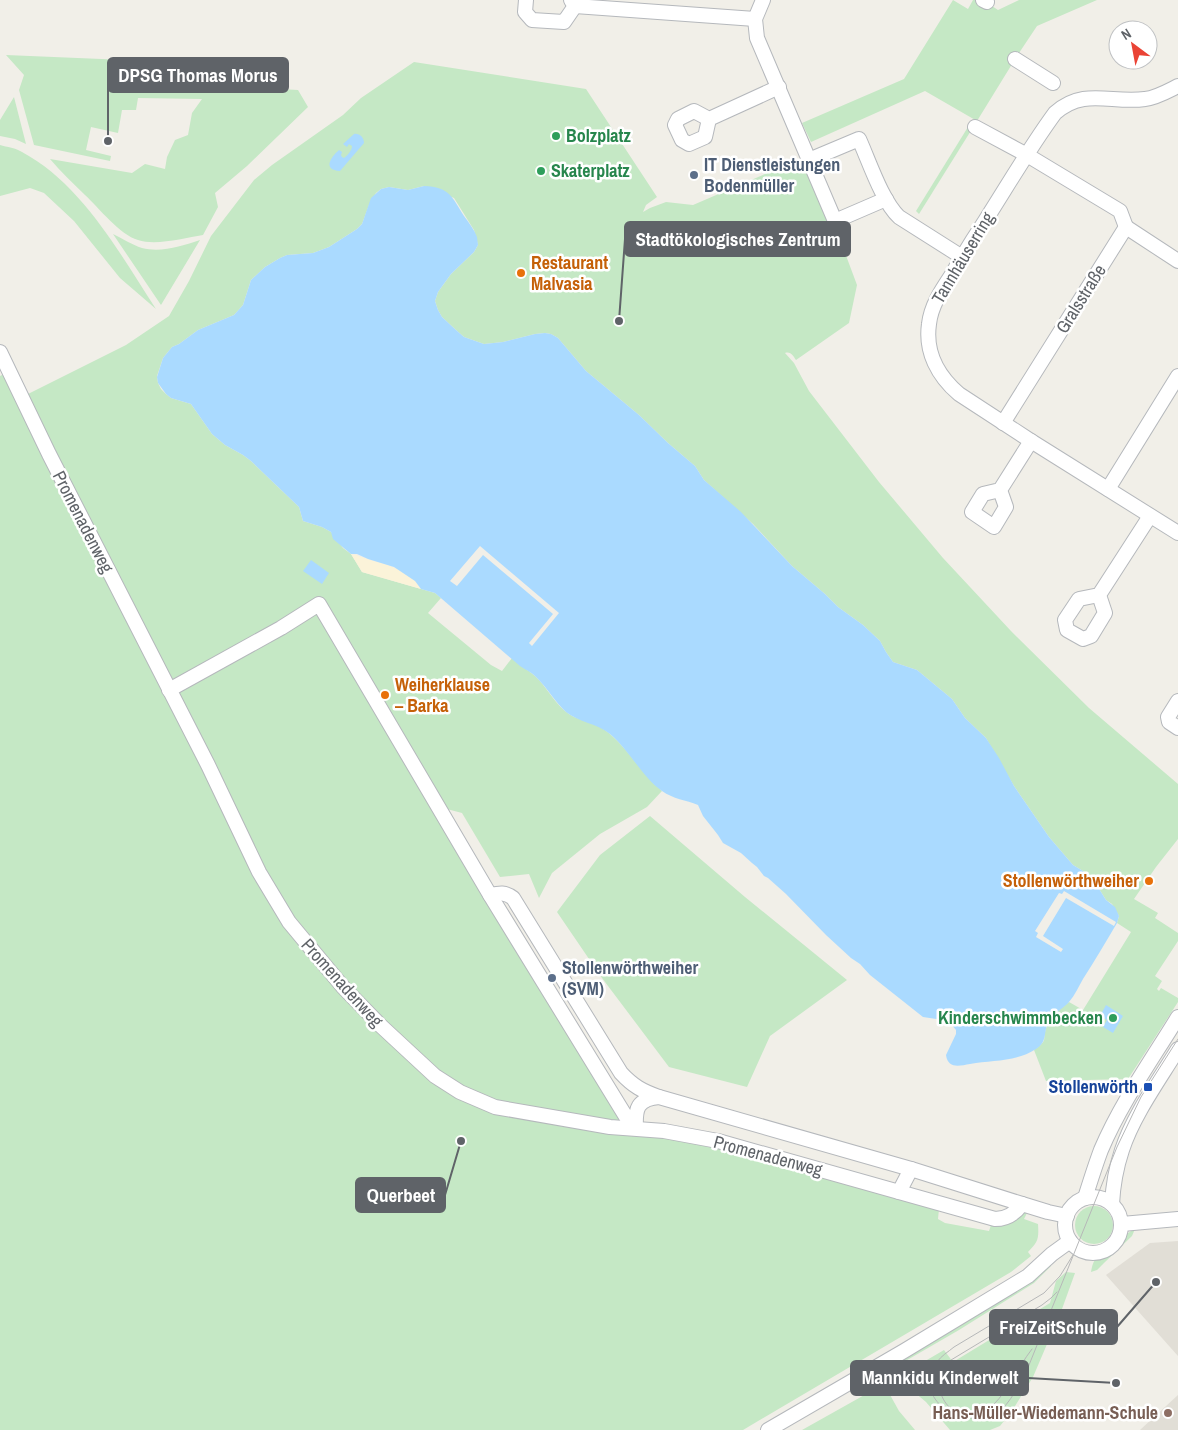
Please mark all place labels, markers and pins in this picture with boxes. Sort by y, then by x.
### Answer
callout: DPSG Thomas Morus [108,58,288,92]
place label: Bolzplatz [566,123,631,148]
marker: Bolzplatz [550,130,562,142]
place label: IT Dienstleistungen Bodenmüller [704,152,840,198]
place label: Skaterplatz [551,158,630,183]
marker: Skaterplatz [535,165,547,177]
marker: IT Dienstleistungen Bodenmüller [688,169,700,181]
callout: Stadtökologisches Zentrum [625,222,850,256]
place label: Restaurant Malvasia [531,250,608,296]
marker: Restaurant Malvasia [515,267,527,279]
place label: Weiherklause – Barka [395,672,490,718]
marker: Weiherklause – Barka [379,689,391,701]
place label: Stollenwörthweiher [1003,868,1139,893]
marker: Stollenwörthweiher [1143,875,1155,887]
place label: Stollenwörthweiher (SVM) [562,955,698,1001]
marker: Stollenwörthweiher (SVM) [546,972,558,984]
place label: Kinderschwimmbecken [938,1005,1103,1030]
marker: Kinderschwimmbecken [1107,1012,1119,1024]
place label: Stollenwörth [1049,1074,1138,1099]
marker: Stollenwörth [1142,1081,1154,1093]
callout: Querbeet [356,1178,445,1212]
callout: FreiZeitSchule [990,1310,1117,1344]
callout: Mannkidu Kinderwelt [851,1361,1028,1395]
place label: Hans-Müller-Wiedemann-Schule [933,1400,1158,1425]
marker: Hans-Müller-Wiedemann-Schule [1162,1407,1174,1419]

